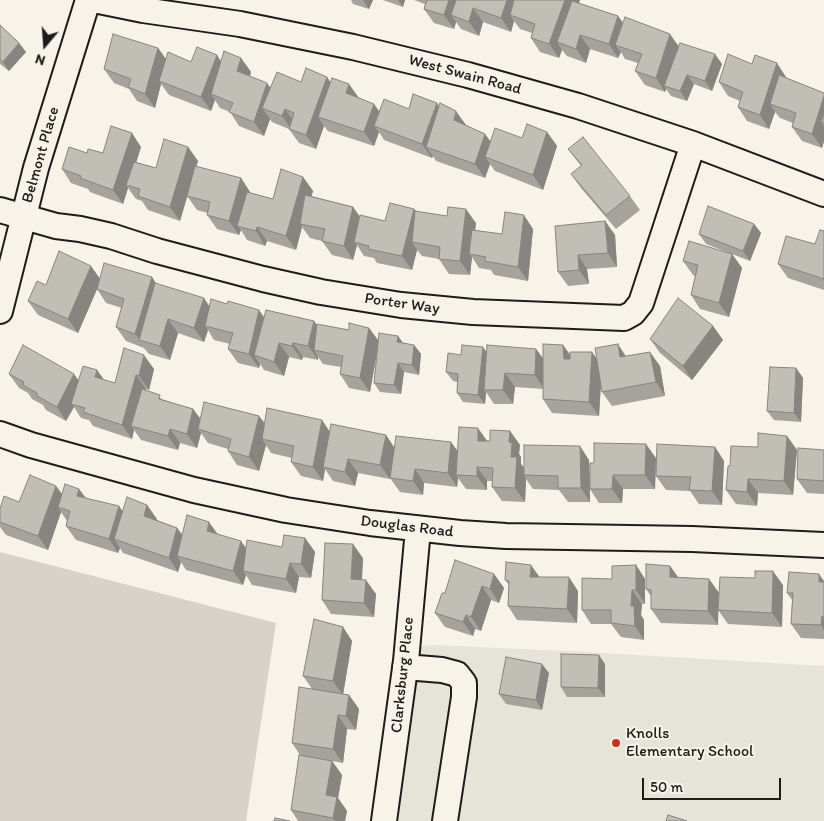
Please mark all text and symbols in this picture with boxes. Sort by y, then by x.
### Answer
north arrow [20,20,70,70]
text: N [33,50,47,69]
street label: West Swain Road [406,51,524,99]
street label: Belmont Place [18,105,64,205]
street label: Porter Way [363,289,441,319]
street label: Douglas Road [359,512,455,542]
street label: Clarksburg Place [387,616,419,734]
place label: Knolls Elementary School [626,724,754,762]
marker: Knolls Elementary School [610,737,622,749]
scale bar [644,768,783,800]
text: 50 m [650,778,683,796]

